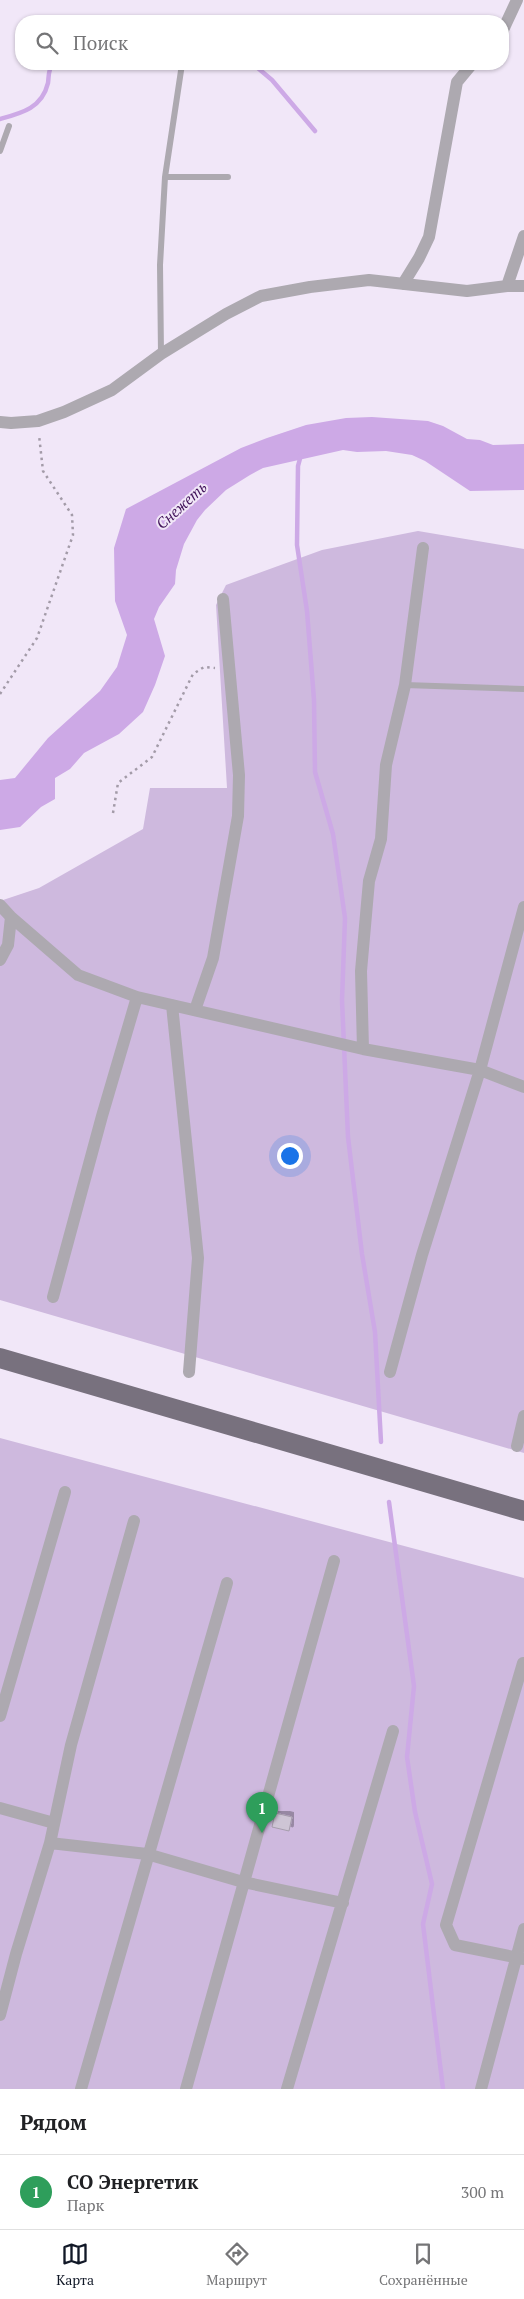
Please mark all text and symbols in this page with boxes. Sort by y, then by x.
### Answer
search box [15,15,509,70]
icon: search [33,29,61,57]
text: Поиск [73,30,128,55]
water label: Снежеть [151,477,211,533]
your location [277,1143,303,1169]
pin: 1 [246,1792,278,1833]
text: Рядом [20,2108,87,2136]
text: СО Энергетик [67,2169,198,2194]
text: 1 [31,2181,41,2203]
text: 300 m [461,2181,504,2203]
text: Парк [67,2194,104,2216]
tab: Карта [56,2240,94,2289]
tab: Маршрут [206,2240,267,2289]
tab: Сохранённые [379,2240,468,2289]

